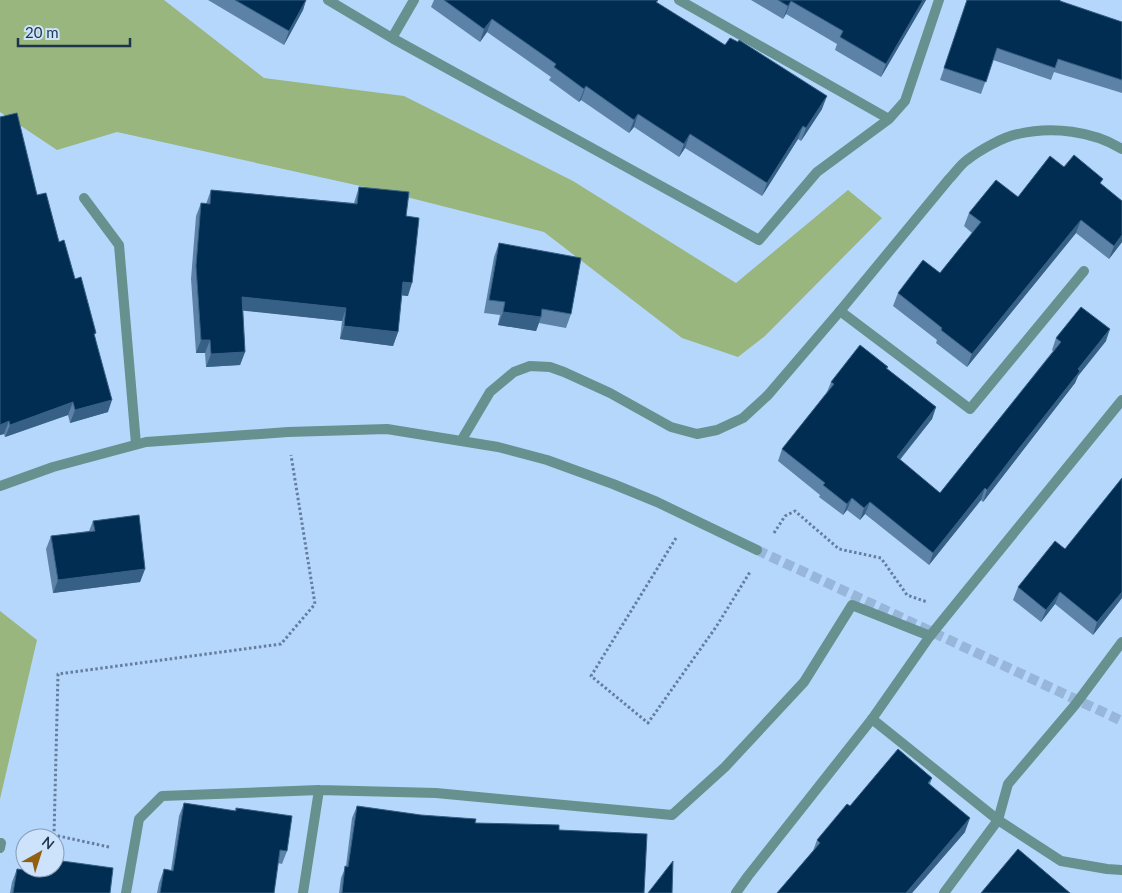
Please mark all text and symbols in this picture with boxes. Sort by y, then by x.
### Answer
scale bar [18,15,130,47]
text: 20 m [25,23,59,41]
north arrow [15,828,65,878]
text: N [39,833,58,853]

